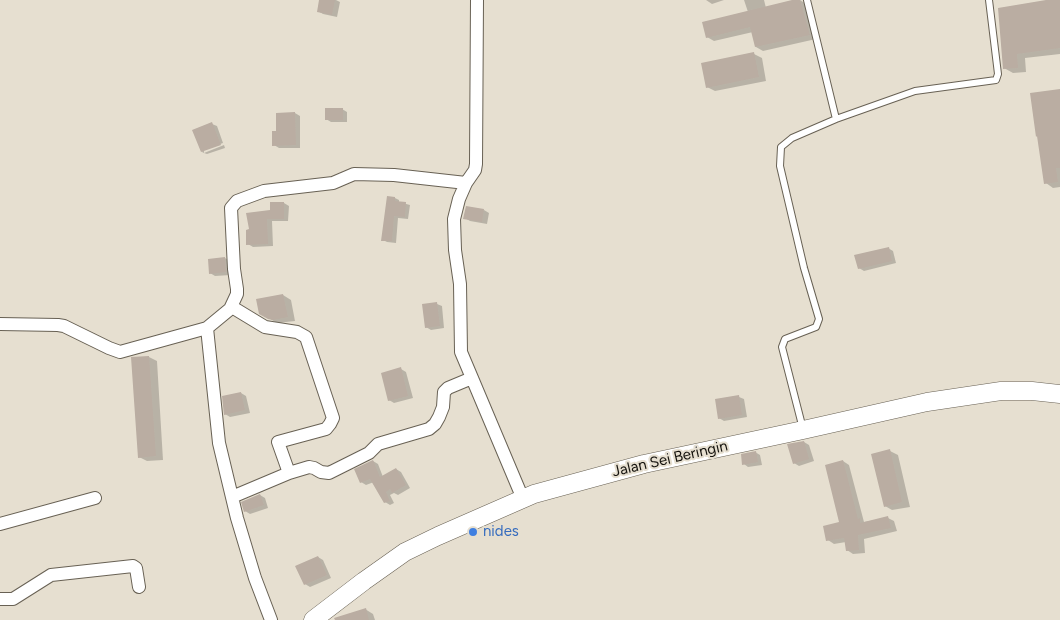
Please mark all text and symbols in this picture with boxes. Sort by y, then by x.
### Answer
street label: Jalan Sei Beringin [611,437,729,481]
place label: nides [483,523,519,541]
marker: nides [467,526,479,538]

